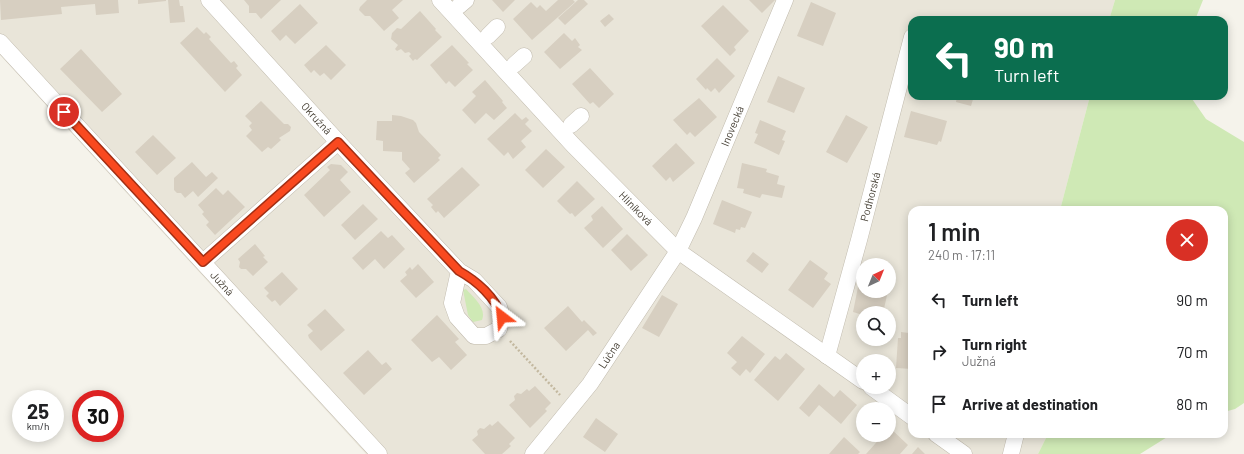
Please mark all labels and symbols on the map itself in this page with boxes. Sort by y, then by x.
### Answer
pin [47,95,81,129]
street label: Okružná [299,99,335,137]
street label: Inovecká [718,104,746,148]
street label: Podhorská [857,171,882,223]
street label: Hliníková [617,188,656,228]
north arrow [856,258,896,298]
street label: Južná [208,268,237,298]
position arrow [481,296,523,338]
street label: Lúčna [595,339,622,371]
speed limit sign: 30 [72,390,124,442]

